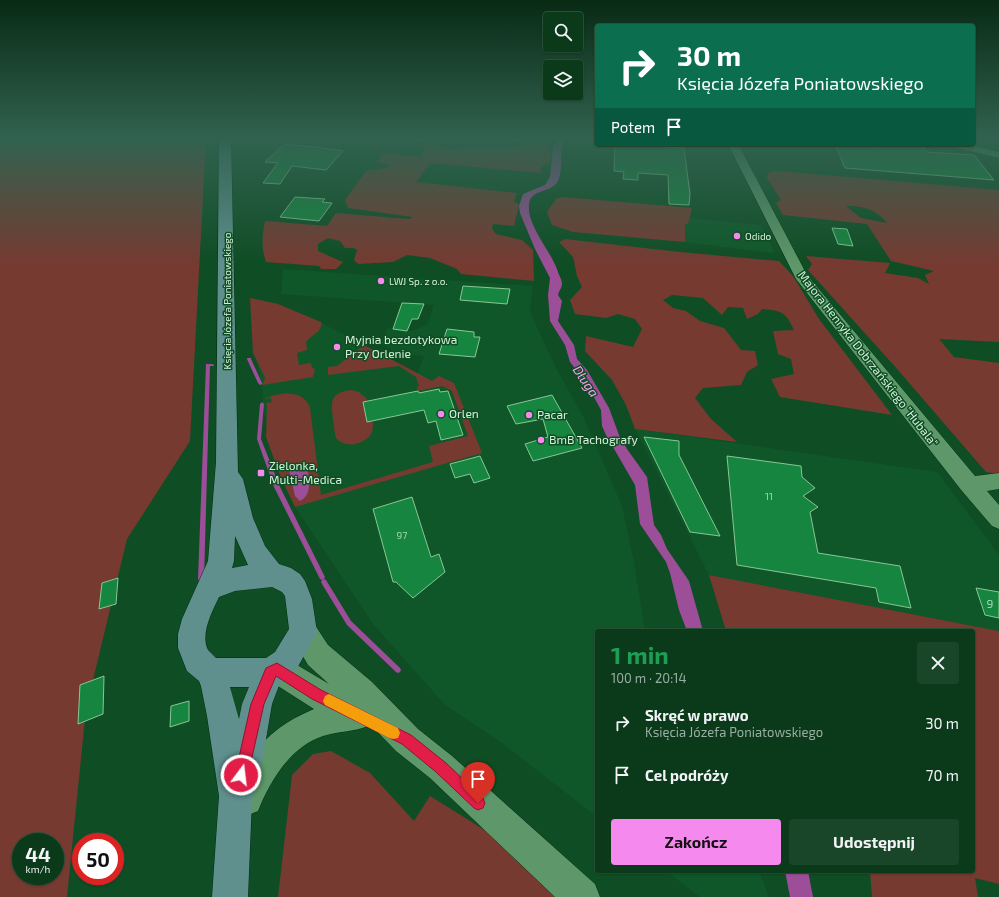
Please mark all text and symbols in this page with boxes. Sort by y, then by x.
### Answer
map controls [543,12,583,100]
button: search [543,12,583,52]
text: 30 m [677,38,741,72]
icon: right [611,40,663,92]
button: layers [543,60,583,100]
text: Księcia Józefa Poniatowskiego [677,72,924,94]
icon: arrive [663,116,685,138]
text: Potem [611,118,655,136]
place label: Odido [745,230,772,242]
marker: Odido [732,231,742,241]
street label: Księcia Józefa Poniatowskiego [221,232,233,370]
street label: Majora Henryka Dobrzańskiego "Hubala" [795,268,942,450]
place label: LWJ Sp. z o.o. [389,275,448,287]
marker: LWJ Sp. z o.o. [376,276,386,286]
place label: Myjnia bezdotykowa Przy Orlenie [345,332,457,360]
marker: Myjnia bezdotykowa Przy Orlenie [332,342,342,352]
water label: Długa [570,362,602,400]
place label: Orlen [449,406,479,420]
place label: Pacar [537,407,568,421]
marker: Orlen [436,409,446,419]
marker: Pacar [524,410,534,420]
place label: BmB Tachografy [549,432,639,446]
marker: BmB Tachografy [536,435,546,445]
place label: Zielonka, Multi-Medica [269,458,342,486]
marker: Zielonka, Multi-Medica [256,468,266,478]
house number: 11 [765,490,773,502]
house number: 97 [397,529,407,541]
house number: 9 [987,596,994,610]
text: 1 min [611,640,669,669]
button: close [917,642,959,684]
text: 100 m · 20:14 [611,670,686,686]
text: Skręć w prawo [645,706,749,724]
icon: right [611,712,633,734]
text: 30 m [925,714,959,732]
text: Księcia Józefa Poniatowskiego [645,724,823,740]
position arrow [220,754,262,796]
pin [461,762,495,803]
icon: arrive [611,764,633,786]
text: Cel podróży [645,766,728,784]
text: 70 m [926,766,959,784]
icon: arrive [467,768,489,790]
button: Zakończ [611,819,781,865]
button: Udostępnij [789,819,959,865]
speed limit sign: 50 [72,833,124,885]
text: 44 [25,842,51,866]
text: km/h [26,863,50,875]

